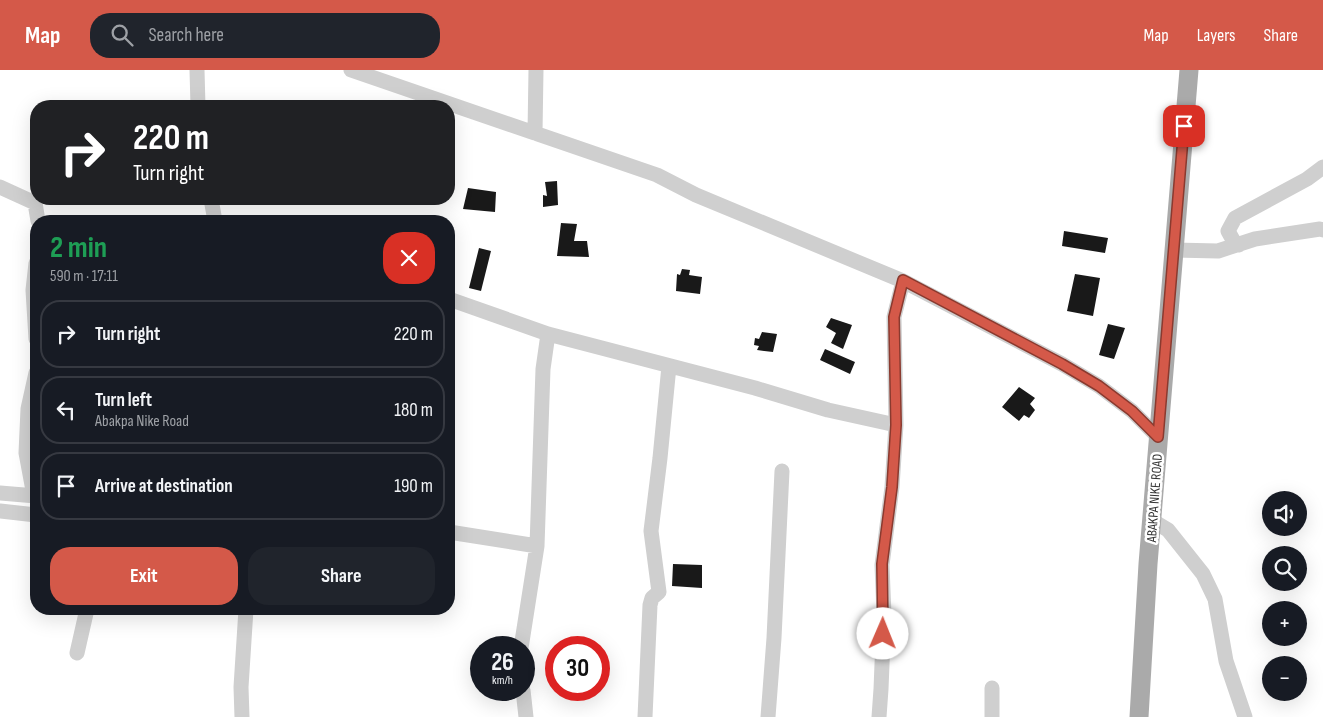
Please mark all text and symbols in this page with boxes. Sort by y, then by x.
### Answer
search box [90,13,440,58]
text: Map [25,21,60,50]
icon: search [108,21,136,49]
text: Search here [148,24,224,47]
text: Map [1144,25,1169,46]
text: Layers [1197,25,1236,46]
text: Share [1264,25,1298,46]
pin [1163,105,1205,147]
icon: arrive [1170,112,1198,140]
text: 220 m [133,117,209,160]
icon: right [50,120,115,185]
text: Turn right [133,160,204,187]
text: 2 min [50,230,107,266]
button: close [383,232,435,284]
text: 590 m · 17:11 [50,267,118,286]
icon: right [52,320,80,348]
text: Turn right [95,323,160,346]
text: 220 m [394,323,433,346]
text: Turn left [95,389,152,412]
icon: left [52,396,80,424]
text: 180 m [394,399,433,422]
text: Abakpa Nike Road [95,412,189,431]
street label: ABAKPA NIKE ROAD [1143,453,1166,544]
icon: arrive [52,472,80,500]
text: Arrive at destination [95,475,233,498]
text: 190 m [394,475,433,498]
map controls [1262,491,1307,701]
button: sound [1262,491,1307,536]
button: search [1262,546,1307,591]
button: Exit [50,547,238,605]
button: Share [248,547,435,605]
button: + [1262,601,1307,646]
position arrow [856,607,908,659]
speed limit sign: 30 [545,636,610,701]
text: 26 [491,647,514,678]
button: − [1262,656,1307,701]
text: km/h [492,673,513,688]

